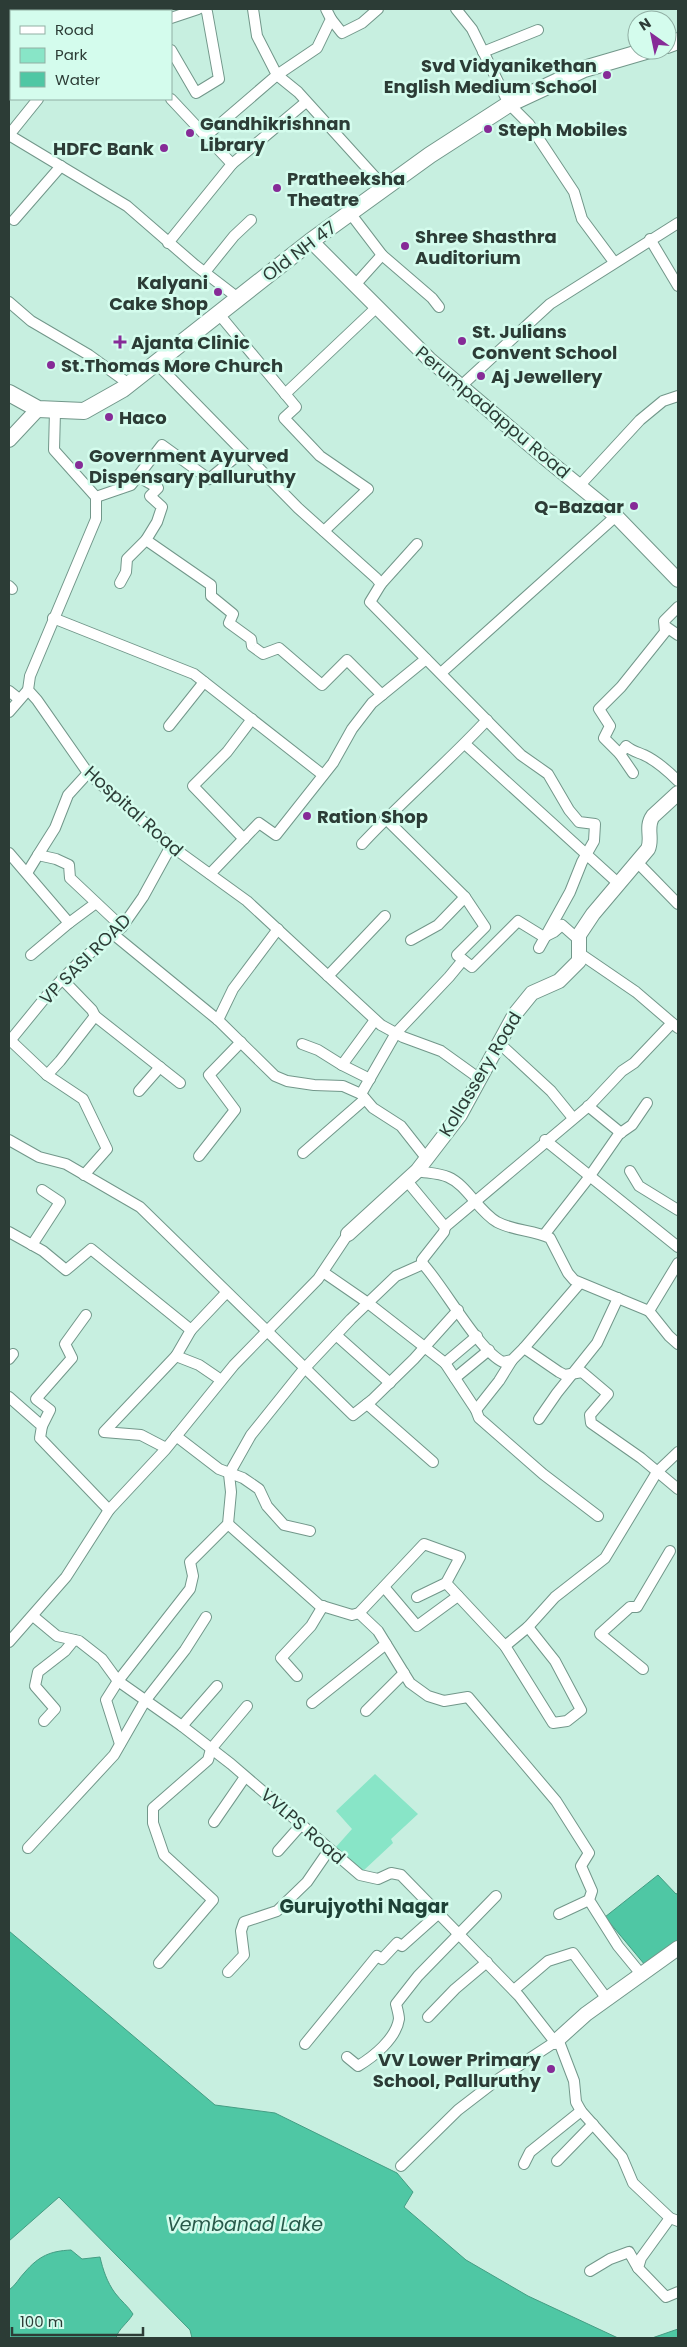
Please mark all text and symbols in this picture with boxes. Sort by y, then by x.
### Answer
legend [10,10,172,100]
north arrow [627,10,677,60]
text: N [635,13,655,35]
text: Road [55,19,94,40]
text: Park [55,44,87,65]
place label: Svd Vidyanikethan English Medium School [384,53,597,99]
text: Water [55,69,101,90]
marker: Svd Vidyanikethan English Medium School [601,69,613,81]
place label: Gandhikrishnan Library [200,111,351,157]
place label: Steph Mobiles [498,117,628,142]
marker: Steph Mobiles [482,123,494,135]
marker: Gandhikrishnan Library [184,127,196,139]
place label: HDFC Bank [53,136,155,161]
marker: HDFC Bank [158,142,170,154]
place label: Pratheeksha Theatre [287,166,405,212]
marker: Pratheeksha Theatre [271,182,283,194]
street label: Old NH 47 [257,215,341,287]
place label: Shree Shasthra Auditorium [415,224,557,270]
marker: Shree Shasthra Auditorium [399,240,411,252]
place label: Kalyani Cake Shop [109,270,208,316]
marker: Kalyani Cake Shop [212,286,224,298]
place label: St. Julians Convent School [472,319,617,365]
place label: Ajanta Clinic [131,330,250,355]
marker: Ajanta Clinic [113,335,127,349]
marker: St. Julians Convent School [456,335,468,347]
street label: Perumpadappu Road [410,340,576,484]
place label: St.Thomas More Church [61,353,283,378]
marker: St.Thomas More Church [45,359,57,371]
place label: Aj Jewellery [491,364,603,389]
marker: Aj Jewellery [475,370,487,382]
place label: Haco [119,405,167,430]
marker: Haco [103,411,115,423]
place label: Government Ayurved Dispensary palluruthy [89,443,297,489]
marker: Government Ayurved Dispensary palluruthy [73,459,85,471]
place label: Q-Bazaar [534,494,624,519]
marker: Q-Bazaar [628,500,640,512]
street label: Hospital Road [79,760,189,862]
place label: Ration Shop [317,804,428,829]
marker: Ration Shop [301,810,313,822]
street label: VP SASI ROAD [34,908,136,1010]
street label: Kollassery Road [433,1007,527,1141]
street label: VVLPS Road [255,1782,351,1870]
district label: Gurujyothi Nagar [279,1893,449,1920]
place label: VV Lower Primary School, Palluruthy [373,2047,542,2093]
marker: VV Lower Primary School, Palluruthy [545,2063,557,2075]
water label: Vembanad Lake [167,2211,323,2238]
scale bar [12,2304,144,2336]
text: 100 m [20,2311,63,2332]

